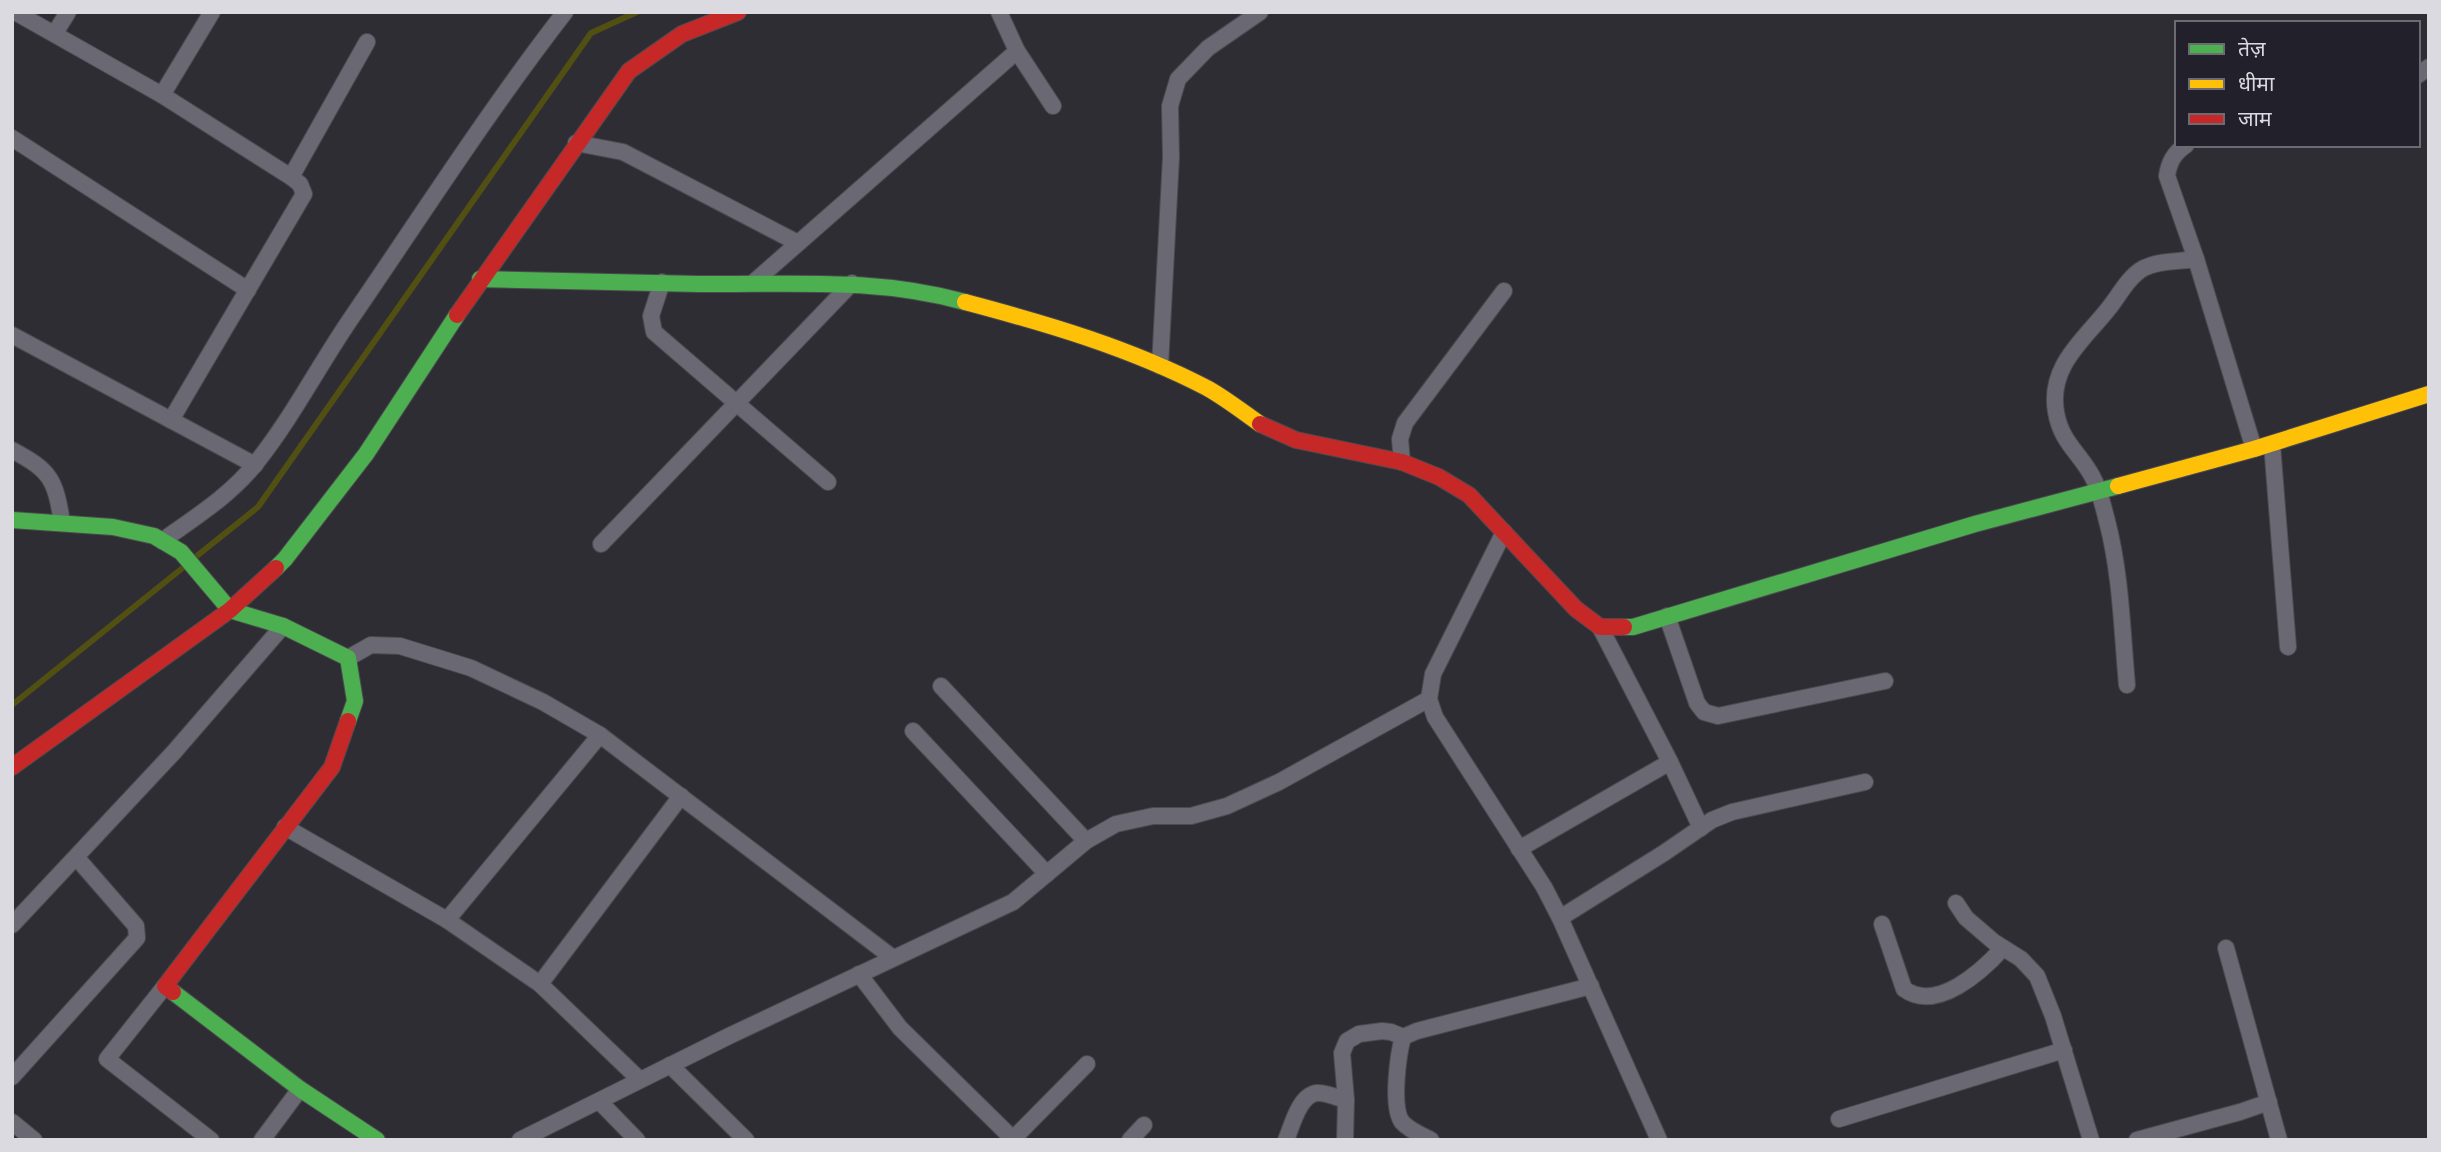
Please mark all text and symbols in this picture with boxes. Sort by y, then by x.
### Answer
legend [2175,21,2420,147]
text: तेज़ [2238,36,2266,62]
text: धीमा [2238,71,2275,97]
text: जाम [2238,106,2272,132]

